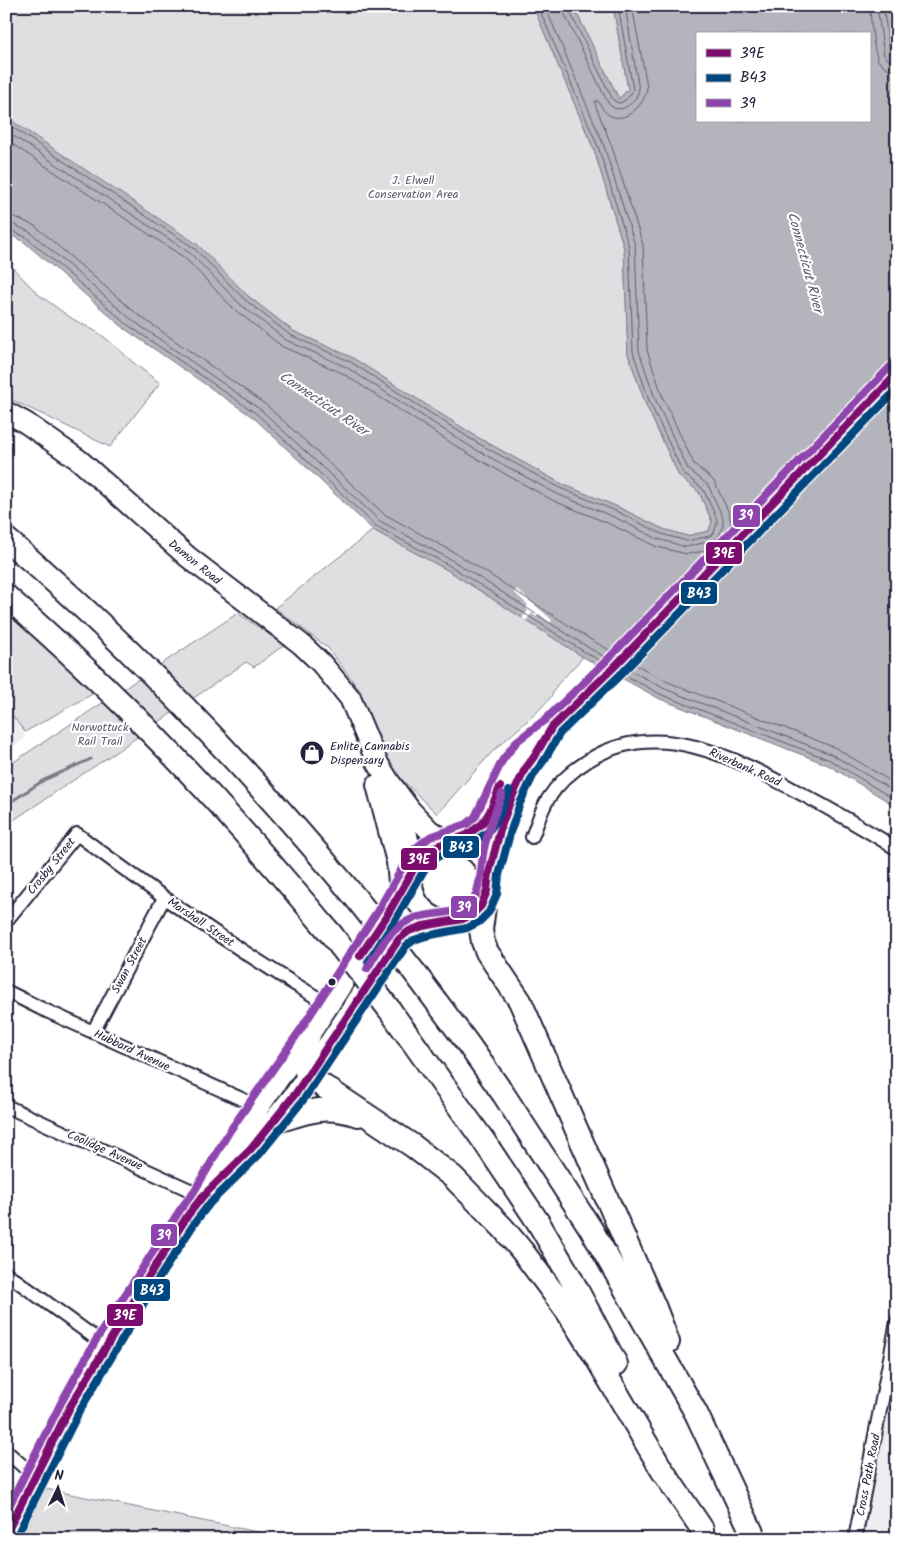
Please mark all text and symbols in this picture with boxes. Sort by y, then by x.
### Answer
legend [696,32,870,122]
text: 39E [740,42,766,66]
text: B43 [740,66,767,90]
text: 39 [740,92,757,116]
park label: J. Elwell Conservation Area [368,171,459,204]
water label: Connecticut River [781,210,830,318]
water label: Connecticut River [274,366,375,444]
line badge: 39 [732,504,761,528]
text: 39 [738,505,753,527]
street label: Damon Road [164,535,226,590]
line badge: 39E [705,541,743,565]
text: 39E [712,543,737,565]
line badge: B43 [680,581,718,605]
text: B43 [687,583,711,605]
park label: Norwottuck Rail Trail [71,718,129,751]
place label: Enlite Cannabis Dispensary [330,737,410,770]
shop icon: Enlite Cannabis Dispensary [299,740,325,766]
street label: Riverbank Road [706,743,785,792]
street label: Crosby Street [22,833,81,899]
line badge: B43 [442,835,480,859]
text: B43 [449,837,473,859]
line badge: 39E [400,847,438,871]
text: 39E [407,849,432,871]
street label: Marshall Street [163,893,238,952]
line badge: 39 [450,895,478,919]
text: 39 [456,897,471,919]
street label: Swan Street [107,933,152,997]
unlabelled marker [327,977,337,987]
street label: Hubbard Avenue [91,1024,174,1077]
street label: Coolidge Avenue [64,1125,146,1176]
line badge: 39 [150,1223,178,1247]
text: 39 [156,1225,171,1247]
line badge: B43 [133,1278,171,1302]
text: B43 [140,1280,164,1302]
line badge: 39E [106,1303,144,1327]
text: 39E [113,1305,138,1327]
street label: Cross Path Road [851,1431,886,1518]
north arrow [32,1462,82,1512]
text: N [54,1465,64,1487]

